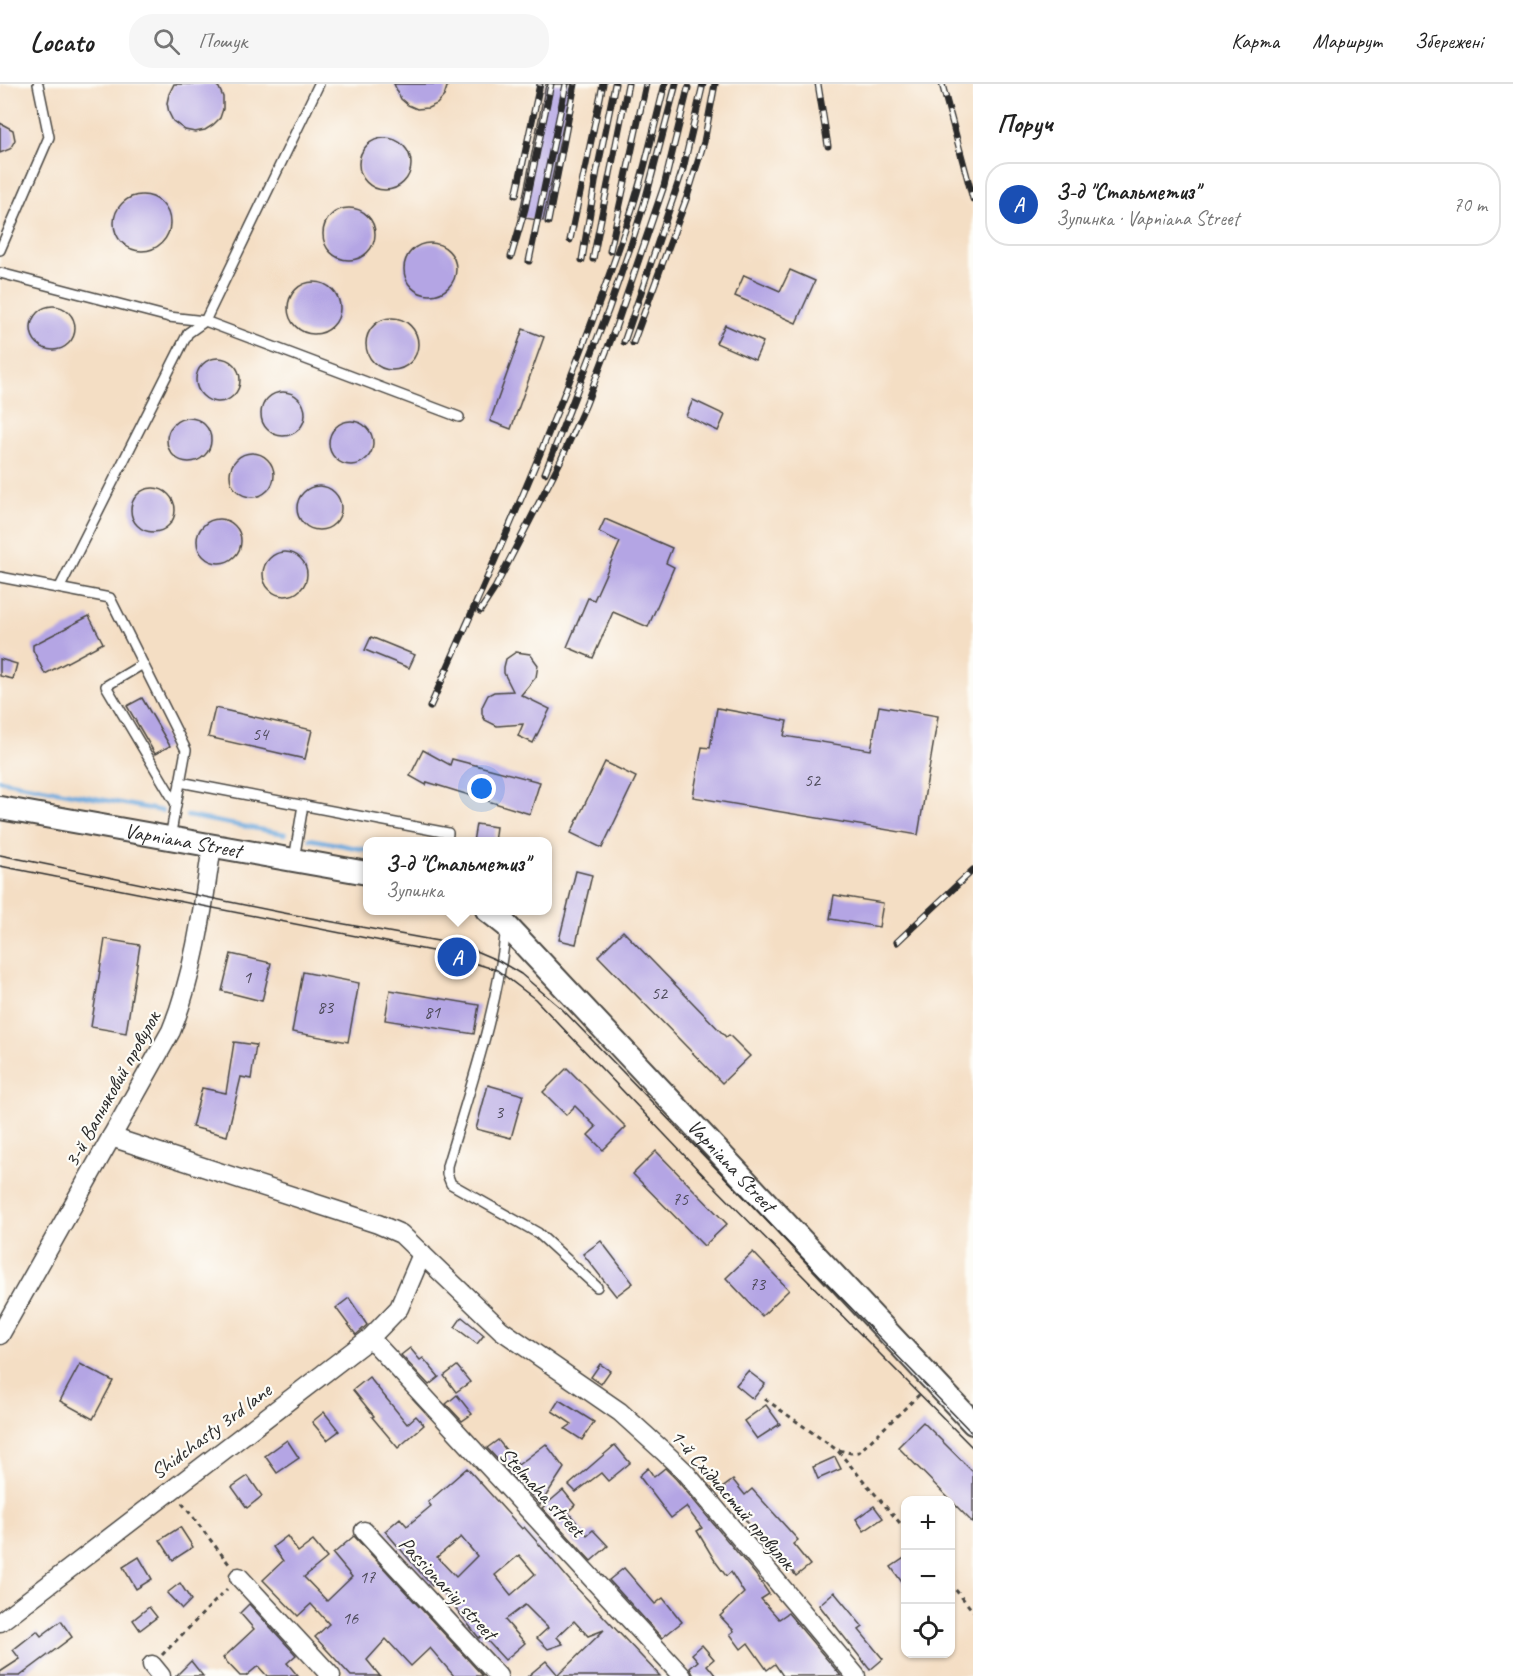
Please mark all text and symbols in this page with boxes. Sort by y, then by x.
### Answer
search box [129,14,549,68]
text: Locato [30,24,93,59]
icon: search [150,25,183,58]
text: Пошук [198,27,247,55]
text: Карта [1231,28,1279,54]
text: Маршрут [1312,28,1382,54]
text: Збережені [1415,28,1483,54]
text: Поруч [997,107,1053,140]
text: З-д "Стальметиз" [1056,178,1199,206]
text: A [1013,192,1024,217]
text: 70 m [1453,192,1487,217]
text: Зупинка · Vapniana Street [1056,206,1239,231]
house number: 54 [252,723,270,745]
house number: 52 [804,769,822,791]
your location [467,774,496,803]
street label: Vapniana Street [123,817,246,864]
popup [363,837,552,915]
text: З-д "Стальметиз" [386,850,529,878]
text: Зупинка [386,878,443,903]
pin: A [438,934,476,980]
house number: 1 [243,966,252,988]
house number: 52 [651,982,669,1004]
house number: 83 [317,996,335,1018]
house number: 81 [424,1001,441,1023]
street label: 3-й Вапняковий провулок [58,1004,167,1172]
house number: 3 [495,1101,505,1123]
street label: Vapniana Street [682,1114,783,1220]
house number: 75 [672,1188,689,1210]
house number: 73 [749,1273,767,1295]
street label: Shidchasty 3rd lane [146,1377,277,1485]
street label: 1-й Східчастий провулок [665,1424,803,1576]
street label: Stelmaha street [494,1442,592,1544]
map controls [901,1496,955,1658]
button: + [901,1496,955,1550]
street label: Passionariyi street [393,1531,505,1647]
button: − [901,1550,955,1604]
house number: 17 [359,1566,376,1588]
button: locate [901,1604,955,1658]
house number: 16 [342,1607,359,1629]

